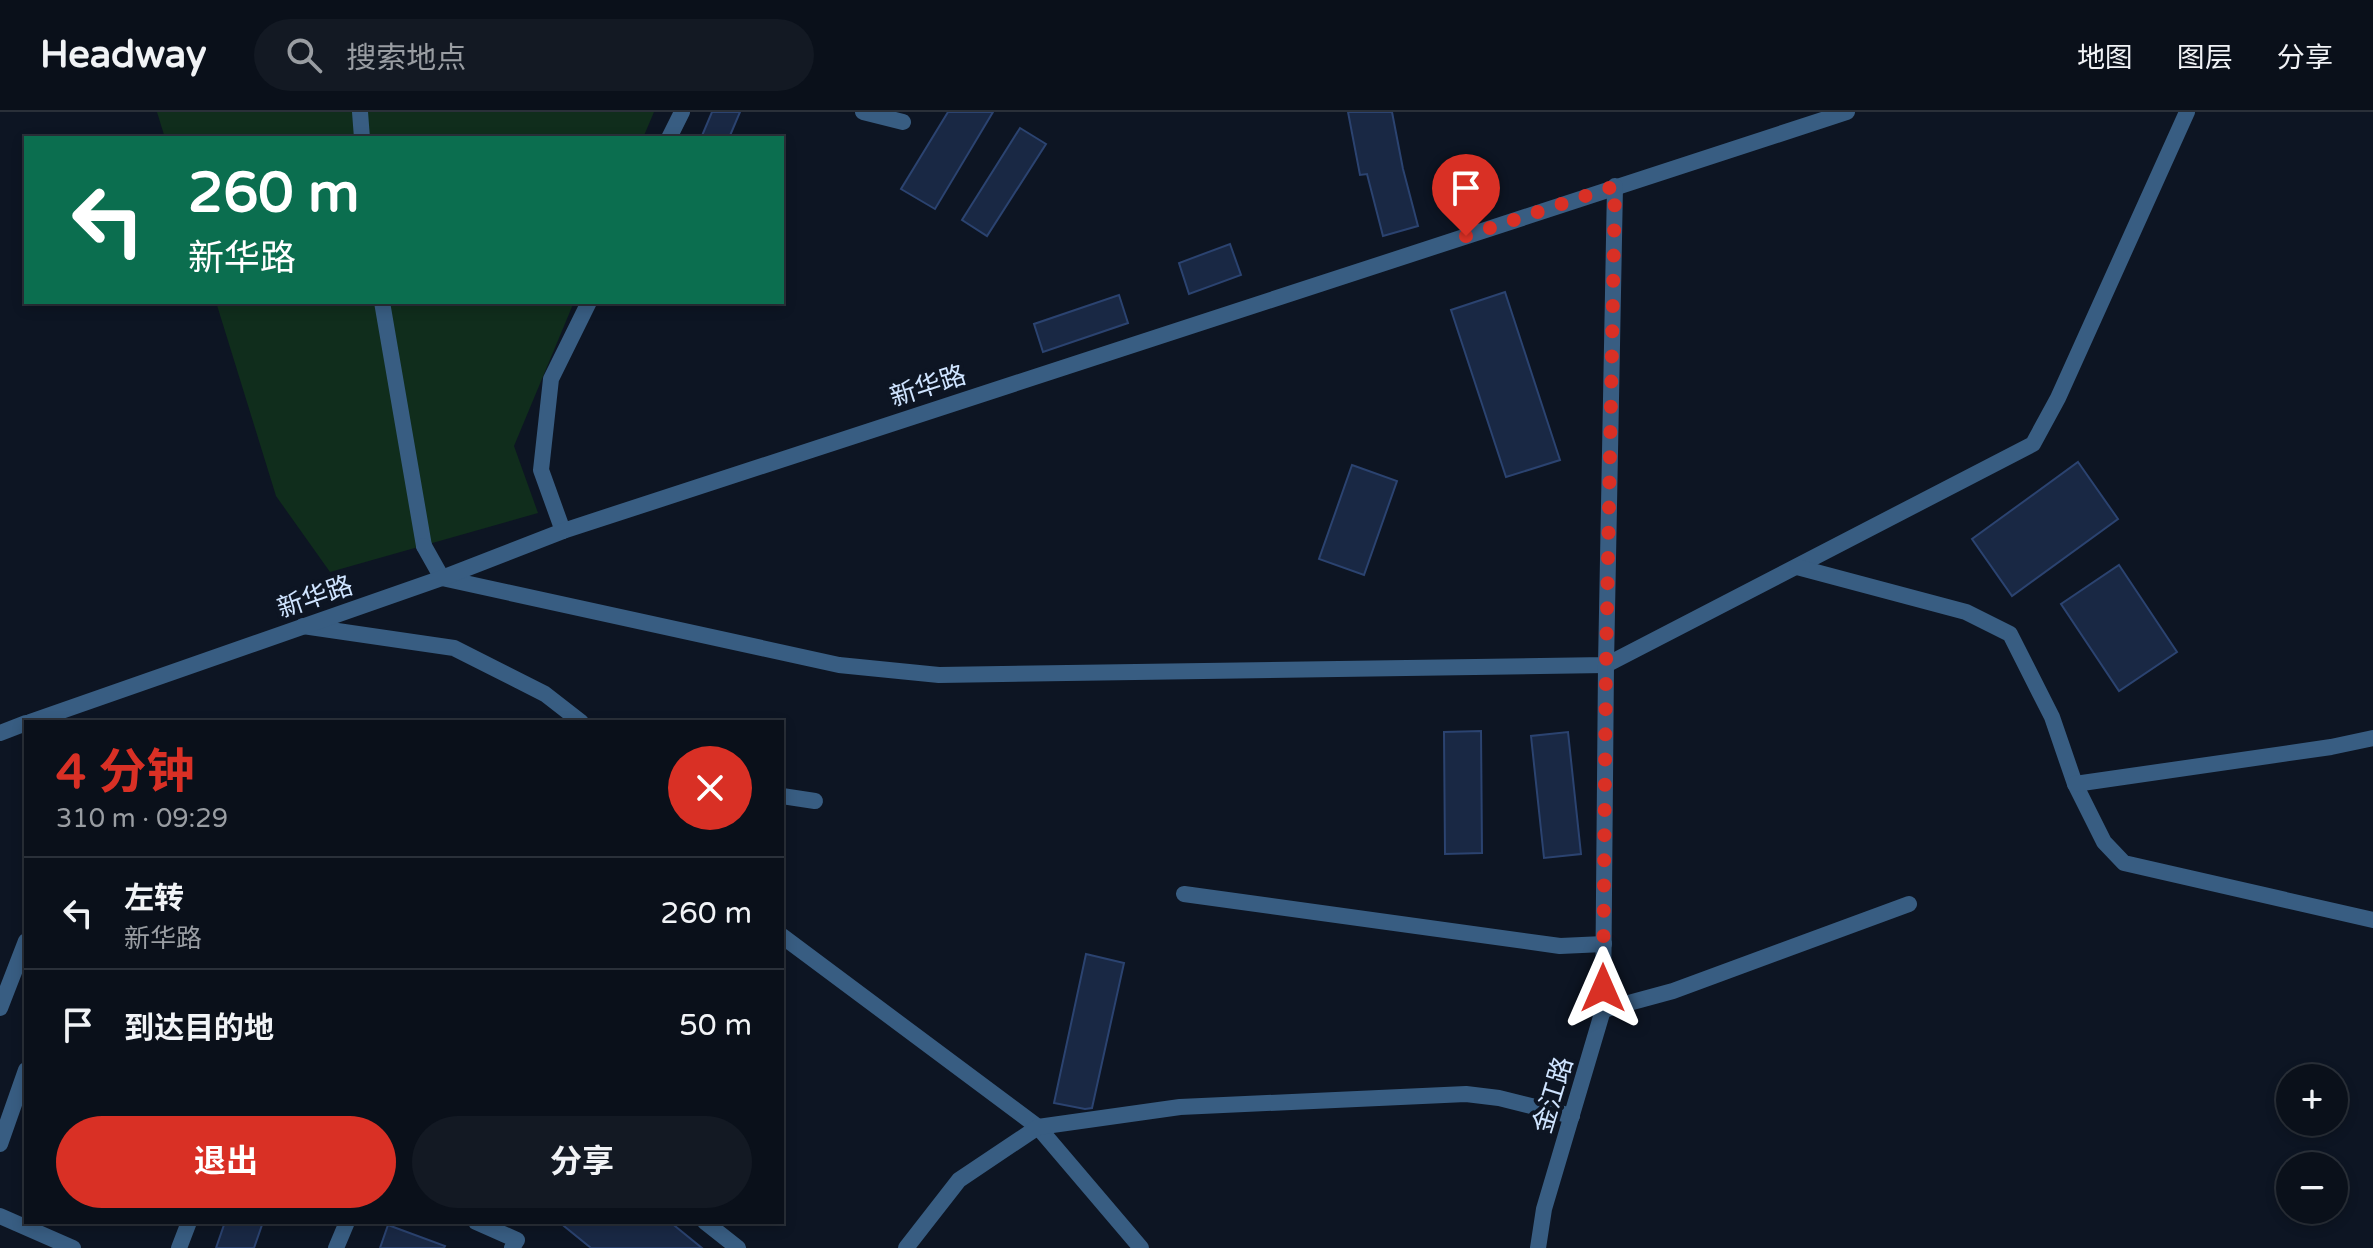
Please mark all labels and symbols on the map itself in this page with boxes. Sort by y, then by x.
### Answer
pin [1432,154,1500,236]
street label: 新华路 [886,359,970,413]
street label: 新华路 [273,570,357,624]
position arrow [1561,946,1645,1030]
street label: 金江路 [1527,1053,1579,1137]

